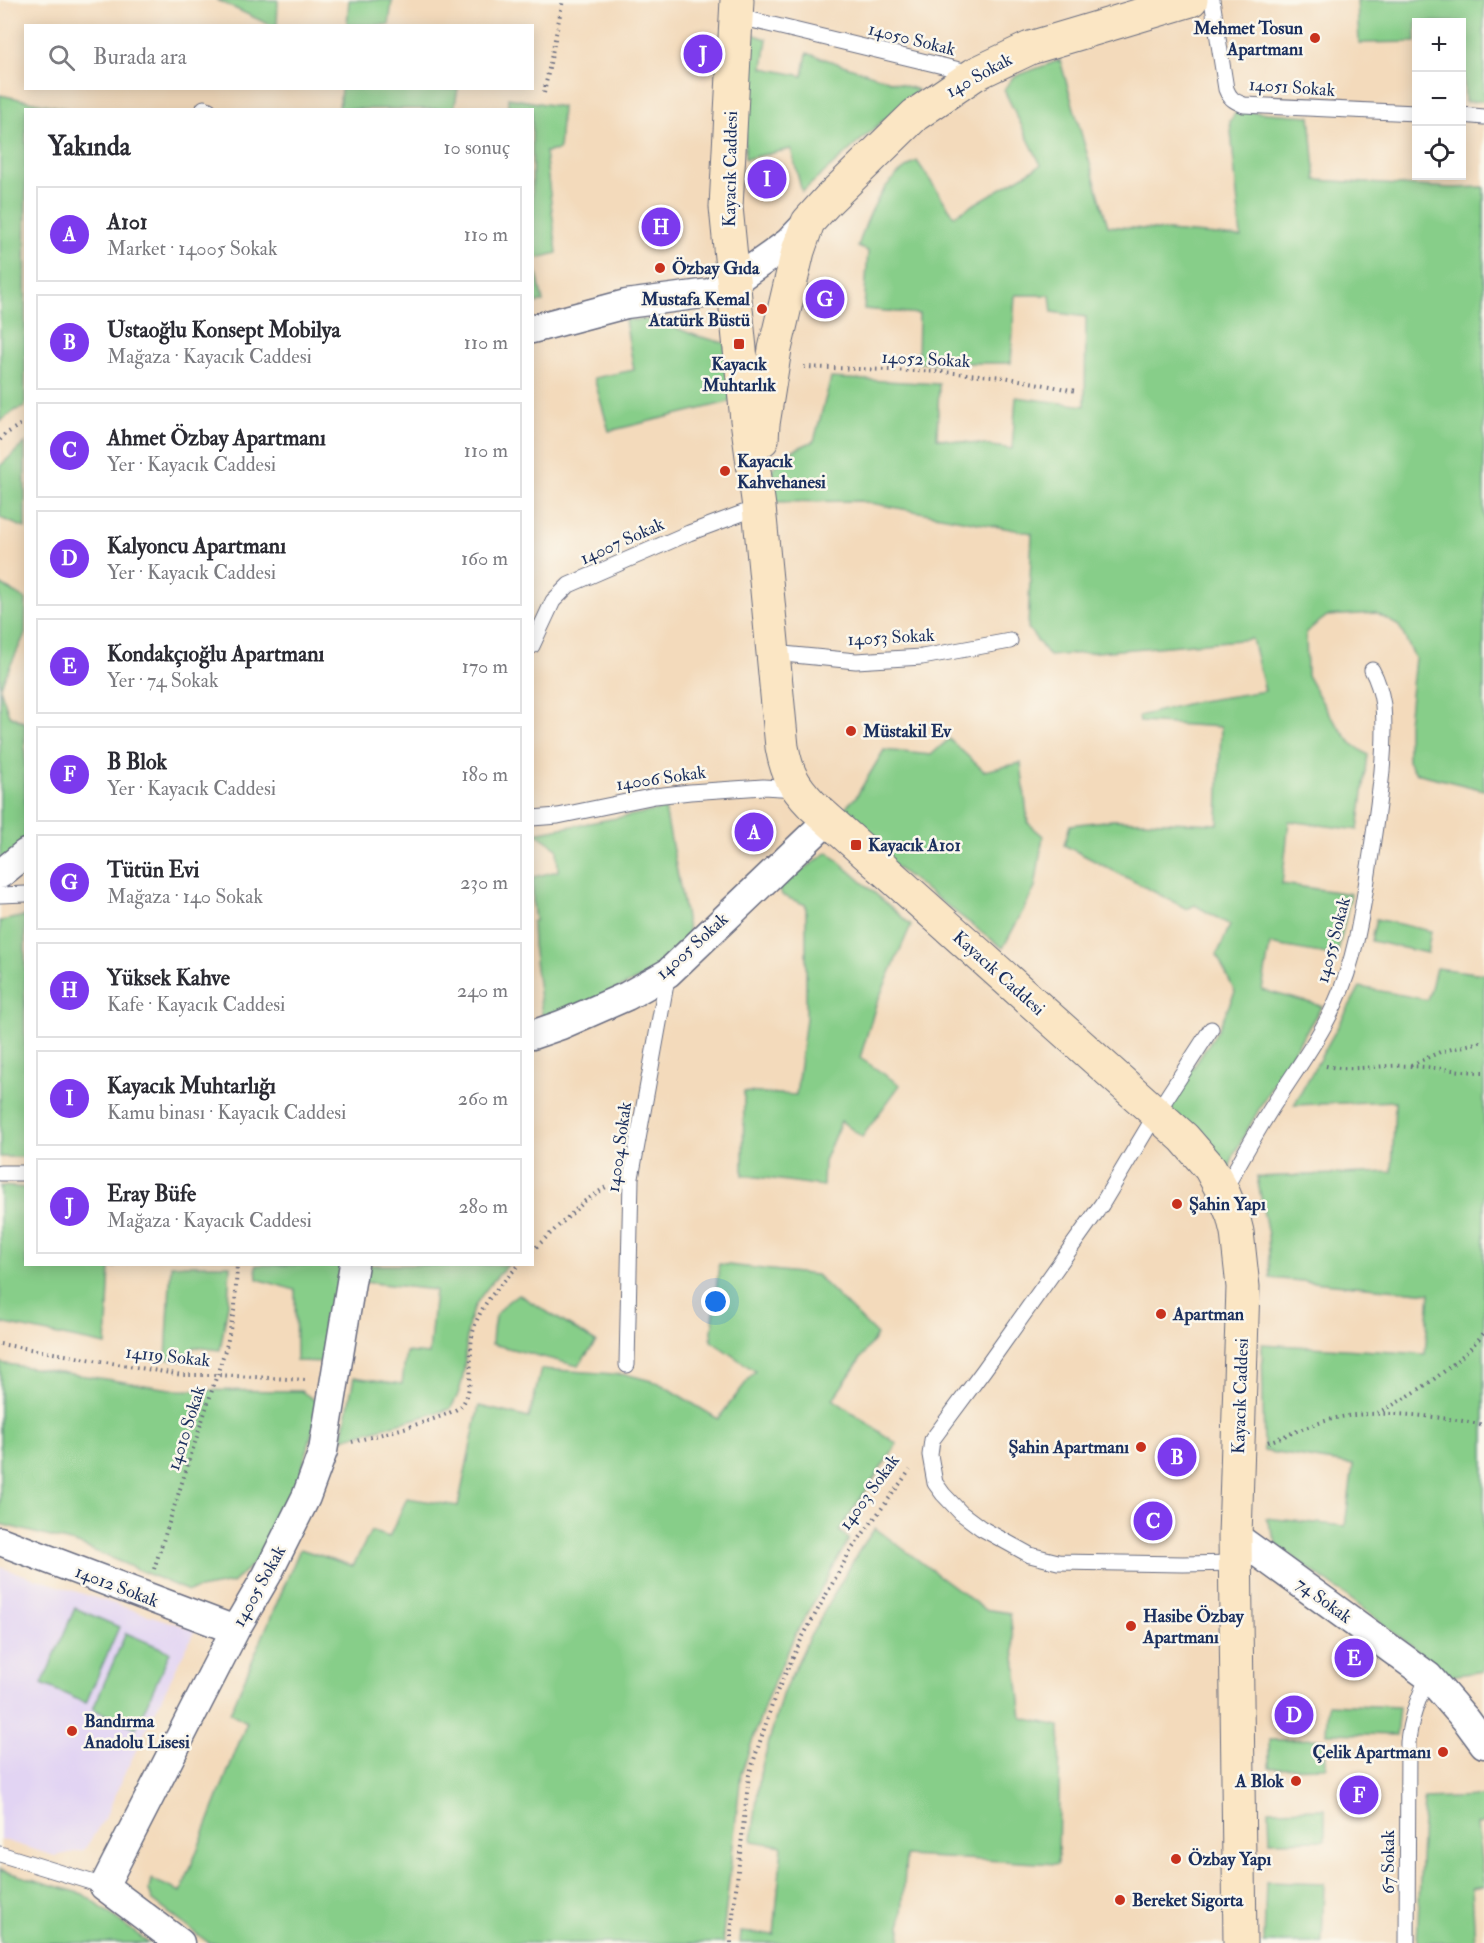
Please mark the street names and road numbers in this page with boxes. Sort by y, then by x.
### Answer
street label: 14050 Sokak [866,18,958,62]
street label: 140 Sokak [942,48,1017,103]
street label: 14051 Sokak [1248,73,1336,102]
street label: Kayacık Caddesi [718,110,743,227]
street label: 14052 Sokak [881,346,971,373]
street label: 14007 Sokak [577,513,668,570]
street label: 14053 Sokak [847,624,935,651]
street label: 14006 Sokak [615,761,708,796]
street label: 14055 Sokak [1311,894,1356,986]
street label: 14005 Sokak [651,908,734,985]
street label: Kayacık Caddesi [948,926,1050,1021]
street label: 14004 Sokak [602,1100,637,1194]
street label: Kayacık Caddesi [1227,1337,1254,1455]
street label: 14119 Sokak [124,1341,212,1372]
street label: 14010 Sokak [162,1383,211,1473]
street label: 14003 Sokak [834,1449,905,1535]
street label: 14005 Sokak [228,1541,291,1631]
street label: 14012 Sokak [72,1560,162,1613]
street label: 74 Sokak [1291,1572,1357,1629]
street label: 67 Sokak [1377,1830,1400,1894]

